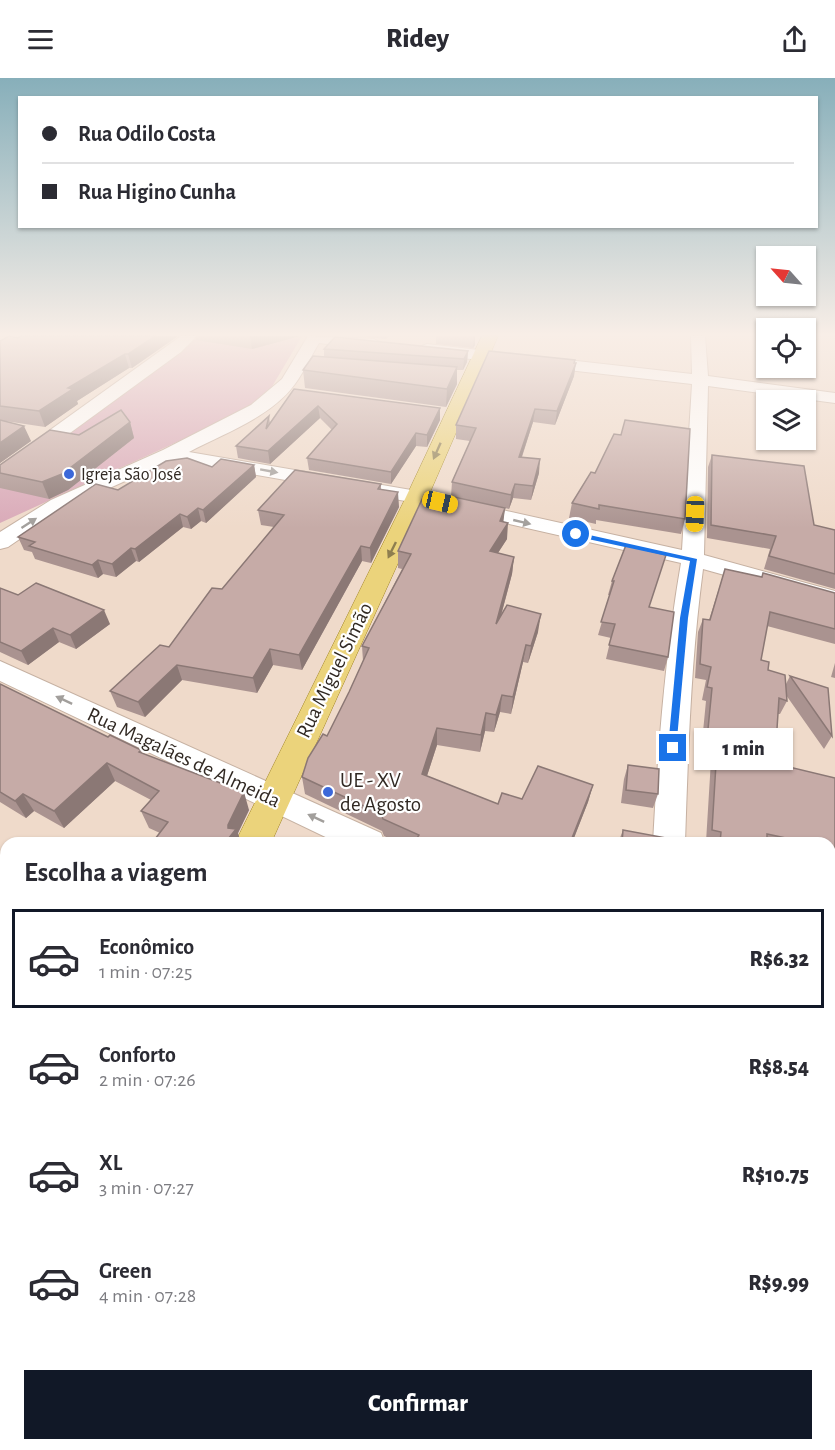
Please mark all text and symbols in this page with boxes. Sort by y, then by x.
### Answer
icon: menu [24,23,57,56]
icon: share [778,23,811,56]
text: Ridey [386,25,449,52]
text: Rua Odilo Costa [78,123,216,145]
text: Rua Higino Cunha [78,181,236,203]
north arrow [756,246,816,306]
map controls [756,246,816,450]
button: locate [756,318,816,378]
button: layers [756,390,816,450]
one-way arrow [433,442,442,459]
place label: Igreja São José [81,466,182,484]
marker: Igreja São José [62,467,76,481]
one-way arrow [259,467,278,476]
car [420,489,460,515]
car [685,496,705,532]
one-way arrow [513,517,531,527]
one-way arrow [21,518,37,529]
route start [562,520,589,547]
one-way arrow [387,541,397,559]
street label: Rua Miguel Simão [293,599,376,741]
one-way arrow [55,695,72,704]
street label: Rua Magalães de Almeida [84,704,284,811]
callout: 1 min [694,727,793,769]
route end [659,734,686,761]
text: 1 min [722,739,765,759]
place label: UE - XV de Agosto [340,770,421,815]
marker: UE - XV de Agosto [321,785,335,799]
one-way arrow [308,814,325,823]
text: Escolha a viagem [24,859,207,886]
icon: car [27,932,81,986]
text: Econômico [99,936,194,958]
text: R$6.32 [750,948,809,970]
text: 1 min · 07:25 [99,962,192,982]
icon: car [27,1040,81,1094]
text: Conforto [99,1044,176,1066]
text: R$8.54 [749,1056,809,1078]
text: 2 min · 07:26 [99,1070,196,1090]
icon: car [27,1148,81,1202]
text: XL [99,1152,122,1174]
text: R$10.75 [742,1164,809,1186]
text: 3 min · 07:27 [99,1178,194,1198]
icon: car [27,1256,81,1310]
text: Green [99,1260,152,1282]
text: R$9.99 [748,1272,809,1294]
text: 4 min · 07:28 [99,1286,196,1306]
button: Confirmar [24,1370,812,1439]

